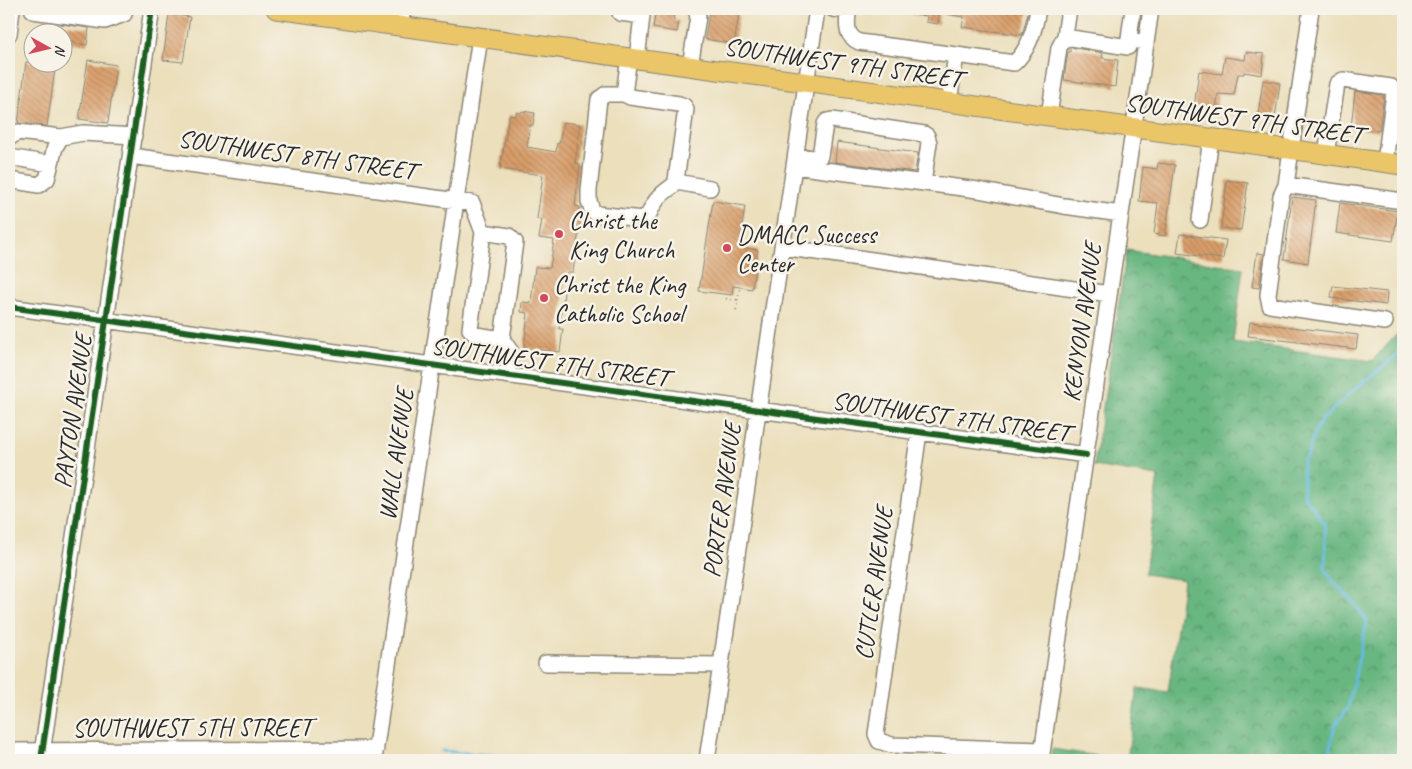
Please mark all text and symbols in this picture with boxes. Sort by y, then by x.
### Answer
north arrow [22,22,72,72]
street label: SOUTHWEST 9TH STREET [722,30,970,96]
text: N [51,44,69,58]
street label: SOUTHWEST 9TH STREET [1123,86,1371,152]
street label: SOUTHWEST 8TH STREET [176,122,424,188]
place label: Christ the King Church [569,205,675,266]
place label: DMACC Success Center [737,219,879,280]
marker: Christ the King Church [553,228,565,240]
street label: KENYON AVENUE [1055,237,1109,404]
marker: DMACC Success Center [721,242,733,254]
place label: Christ the King Catholic School [554,269,688,330]
marker: Christ the King Catholic School [538,292,550,304]
street label: PAYTON AVENUE [46,329,100,490]
street label: SOUTHWEST 7TH STREET [429,329,677,395]
street label: WALL AVENUE [371,383,422,522]
street label: SOUTHWEST 7TH STREET [830,384,1078,450]
street label: PORTER AVENUE [695,417,749,580]
street label: CUTLER AVENUE [847,501,901,662]
street label: SOUTHWEST 5TH STREET [72,712,318,744]

